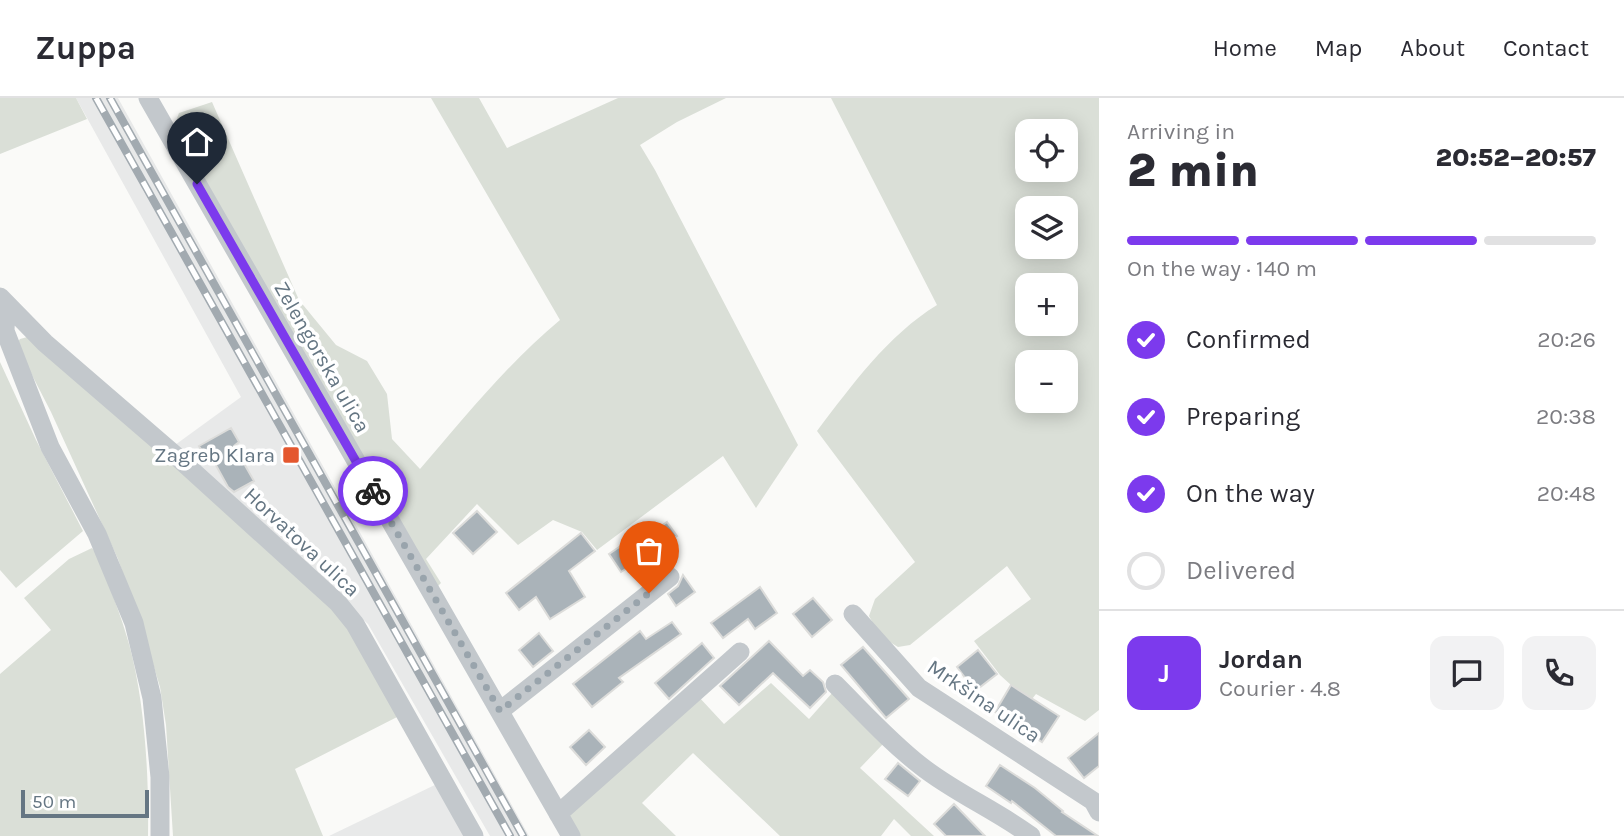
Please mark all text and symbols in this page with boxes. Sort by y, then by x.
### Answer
text: Zuppa [35,29,136,67]
text: Home [1213,34,1277,62]
text: Map [1315,34,1362,62]
text: About [1400,34,1465,62]
text: Contact [1503,34,1589,62]
pin [167,112,227,184]
text: Arriving in [1127,118,1235,145]
map controls [1015,119,1078,413]
button: locate [1015,119,1078,182]
icon: home [178,123,216,161]
text: 20:52–20:57 [1436,142,1596,173]
text: 2 min [1127,144,1259,198]
button: layers [1015,196,1078,259]
text: On the way · 140 m [1127,255,1317,282]
button: + [1015,273,1078,336]
street label: Zelengorska ulica [269,277,375,437]
icon: check [1127,321,1165,359]
text: Confirmed [1186,324,1311,355]
text: 20:26 [1537,326,1596,353]
button: − [1015,350,1078,413]
icon: check [1127,398,1165,436]
text: Preparing [1186,401,1300,432]
text: 20:38 [1536,403,1596,430]
place label: Zagreb Klara [154,443,275,467]
marker: Zagreb Klara [281,445,301,465]
courier [338,456,408,526]
icon: bike [354,472,392,510]
icon: check [1127,475,1165,513]
text: On the way [1186,478,1315,509]
text: 20:48 [1537,480,1596,507]
street label: Horvatova ulica [239,482,365,602]
pin [619,521,679,593]
icon: bag [630,532,668,570]
text: Delivered [1186,555,1296,586]
button: chat [1430,636,1504,710]
button: phone [1522,636,1596,710]
text: Jordan [1219,644,1303,675]
street label: Mrkšina ulica [923,654,1045,748]
text: J [1158,658,1170,689]
text: Courier · 4.8 [1219,675,1341,702]
scale bar [21,787,149,819]
text: 50 m [32,791,76,813]

